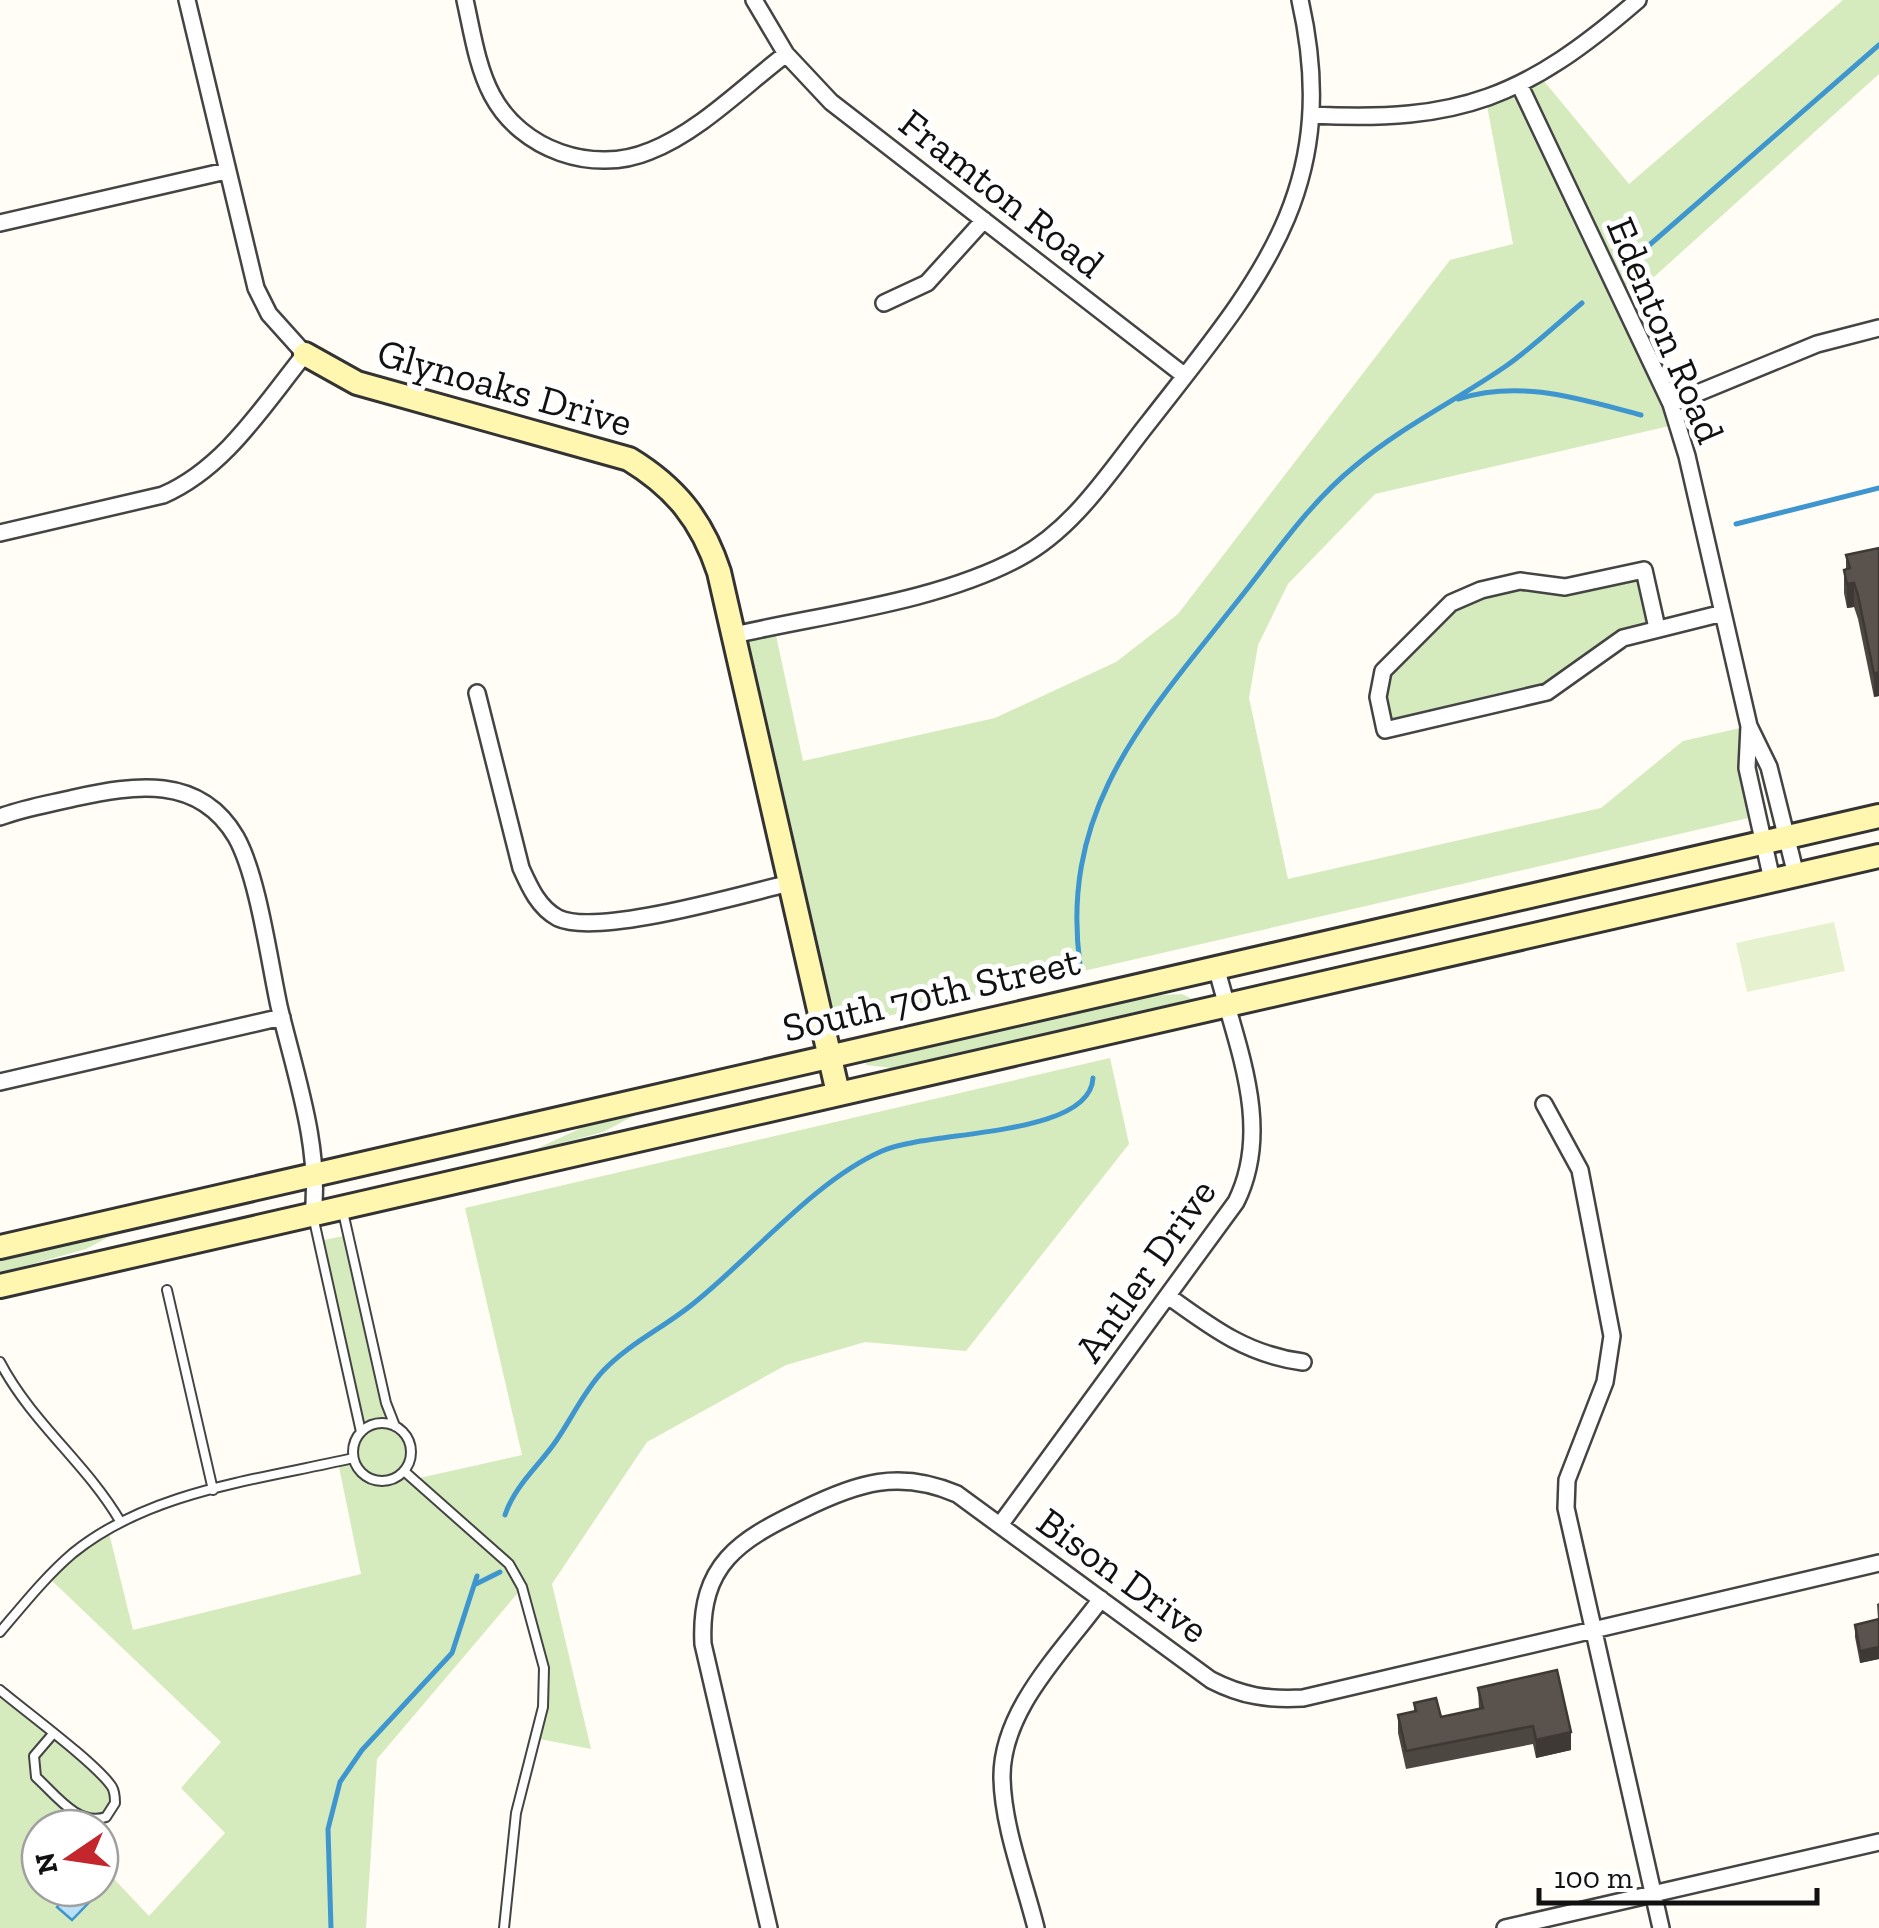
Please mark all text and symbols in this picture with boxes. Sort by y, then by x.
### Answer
street label: Framton Road [890,98,1114,288]
street label: Edenton Road [1597,210,1735,450]
street label: Glynoaks Drive [372,328,638,446]
street label: South 70th Street [778,936,1084,1052]
street label: Antler Drive [1064,1169,1226,1371]
street label: Bison Drive [1028,1497,1218,1653]
north arrow [20,1808,120,1908]
scale bar [1539,1843,1816,1905]
text: N [28,1849,65,1878]
text: 100 m [1554,1860,1633,1896]

